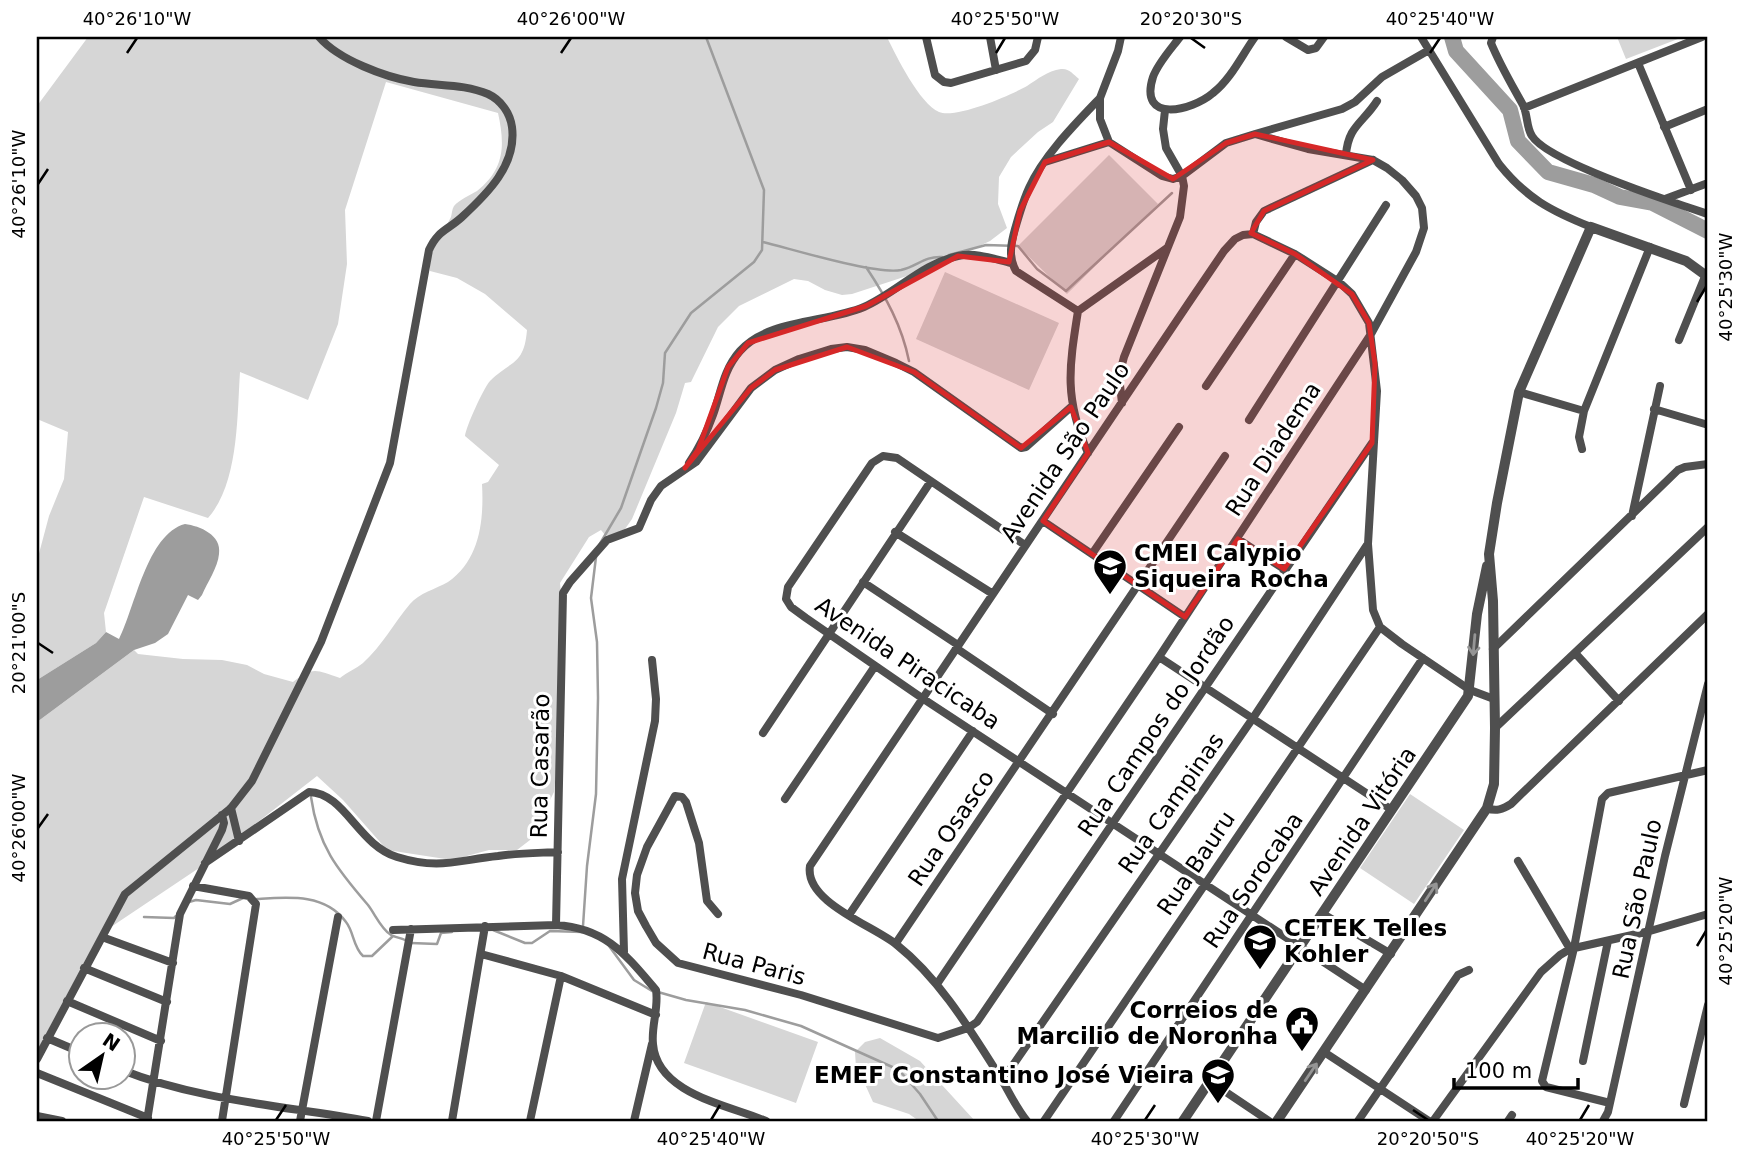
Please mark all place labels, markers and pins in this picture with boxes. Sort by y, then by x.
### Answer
place label: CMEI Calypio Siqueira Rocha [1134,540,1329,592]
school or university icon: CMEI Calypio Siqueira Rocha [1091,547,1129,596]
place label: CETEK Telles Kohler [1284,915,1447,967]
school or university icon: CETEK Telles Kohler [1241,922,1279,971]
place label: Correios de Marcilio de Noronha [1017,997,1278,1049]
public building icon: Correios de Marcilio de Noronha [1283,1004,1321,1053]
school or university icon: EMEF Constantino José Vieira [1199,1056,1237,1105]
place label: EMEF Constantino José Vieira [814,1062,1194,1088]

